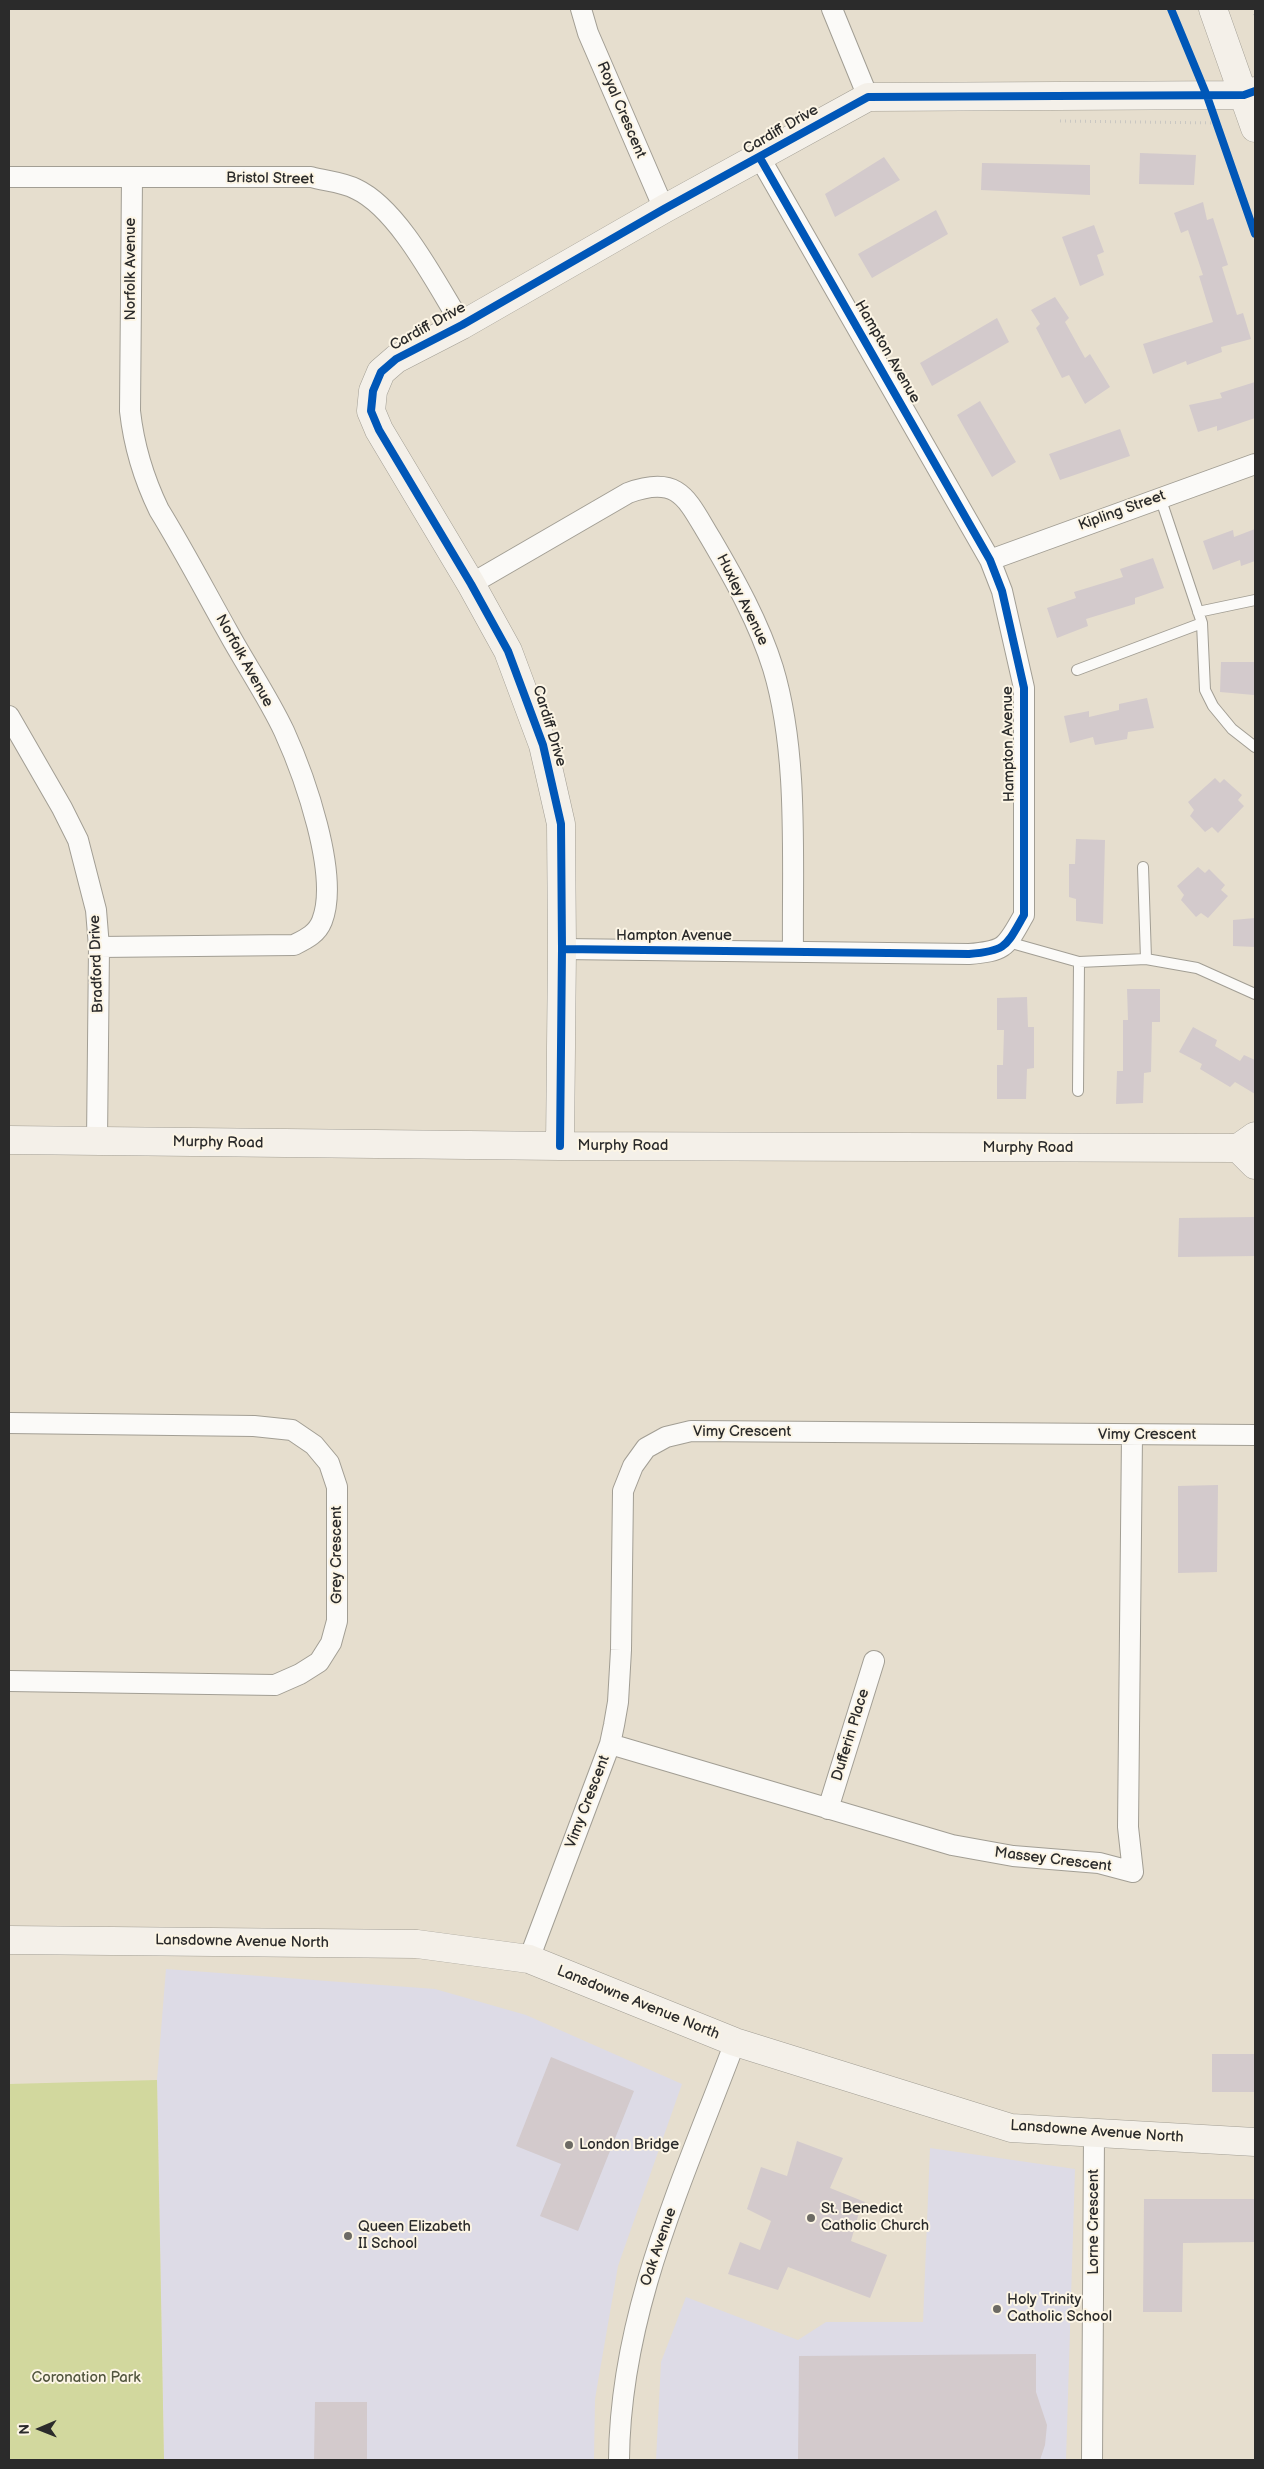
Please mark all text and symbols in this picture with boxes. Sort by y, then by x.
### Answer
street label: Royal Crescent [593,59,649,161]
street label: Cardiff Drive [740,101,822,159]
street label: Bristol Street [226,169,314,189]
street label: Norfolk Avenue [122,218,140,320]
street label: Hampton Avenue [850,297,924,407]
street label: Cardiff Drive [387,299,469,355]
street label: Kipling Street [1076,487,1168,535]
street label: Huxley Avenue [712,551,772,649]
street label: Norfolk Avenue [211,612,277,710]
street label: Cardiff Drive [528,683,570,769]
street label: Hampton Avenue [999,686,1019,802]
street label: Bradford Drive [86,915,108,1013]
street label: Hampton Avenue [616,927,732,945]
street label: Murphy Road [172,1133,264,1153]
street label: Murphy Road [578,1137,668,1155]
street label: Murphy Road [983,1139,1073,1157]
street label: Vimy Crescent [693,1423,791,1441]
street label: Vimy Crescent [1098,1426,1196,1444]
street label: Grey Crescent [328,1506,346,1604]
street label: Dufferin Place [828,1687,874,1783]
street label: Vimy Crescent [562,1753,614,1851]
street label: Massey Crescent [993,1844,1113,1876]
street label: Lansdowne Avenue North [155,1931,329,1953]
street label: Lansdowne Avenue North [554,1962,722,2044]
street label: Lansdowne Avenue North [1010,2117,1184,2147]
place label: London Bridge [579,2136,679,2154]
marker: London Bridge [563,2139,575,2151]
street label: Lorne Crescent [1085,2169,1103,2275]
place label: St. Benedict Catholic Church [821,2200,929,2235]
street label: Oak Avenue [637,2206,681,2288]
marker: St. Benedict Catholic Church [805,2212,817,2224]
place label: Queen Elizabeth II School [358,2218,471,2253]
marker: Queen Elizabeth II School [342,2230,354,2242]
place label: Holy Trinity Catholic School [1007,2291,1112,2326]
marker: Holy Trinity Catholic School [991,2303,1003,2315]
park label: Coronation Park [31,2369,141,2387]
north arrow [15,2404,65,2454]
text: N [16,2424,33,2435]

